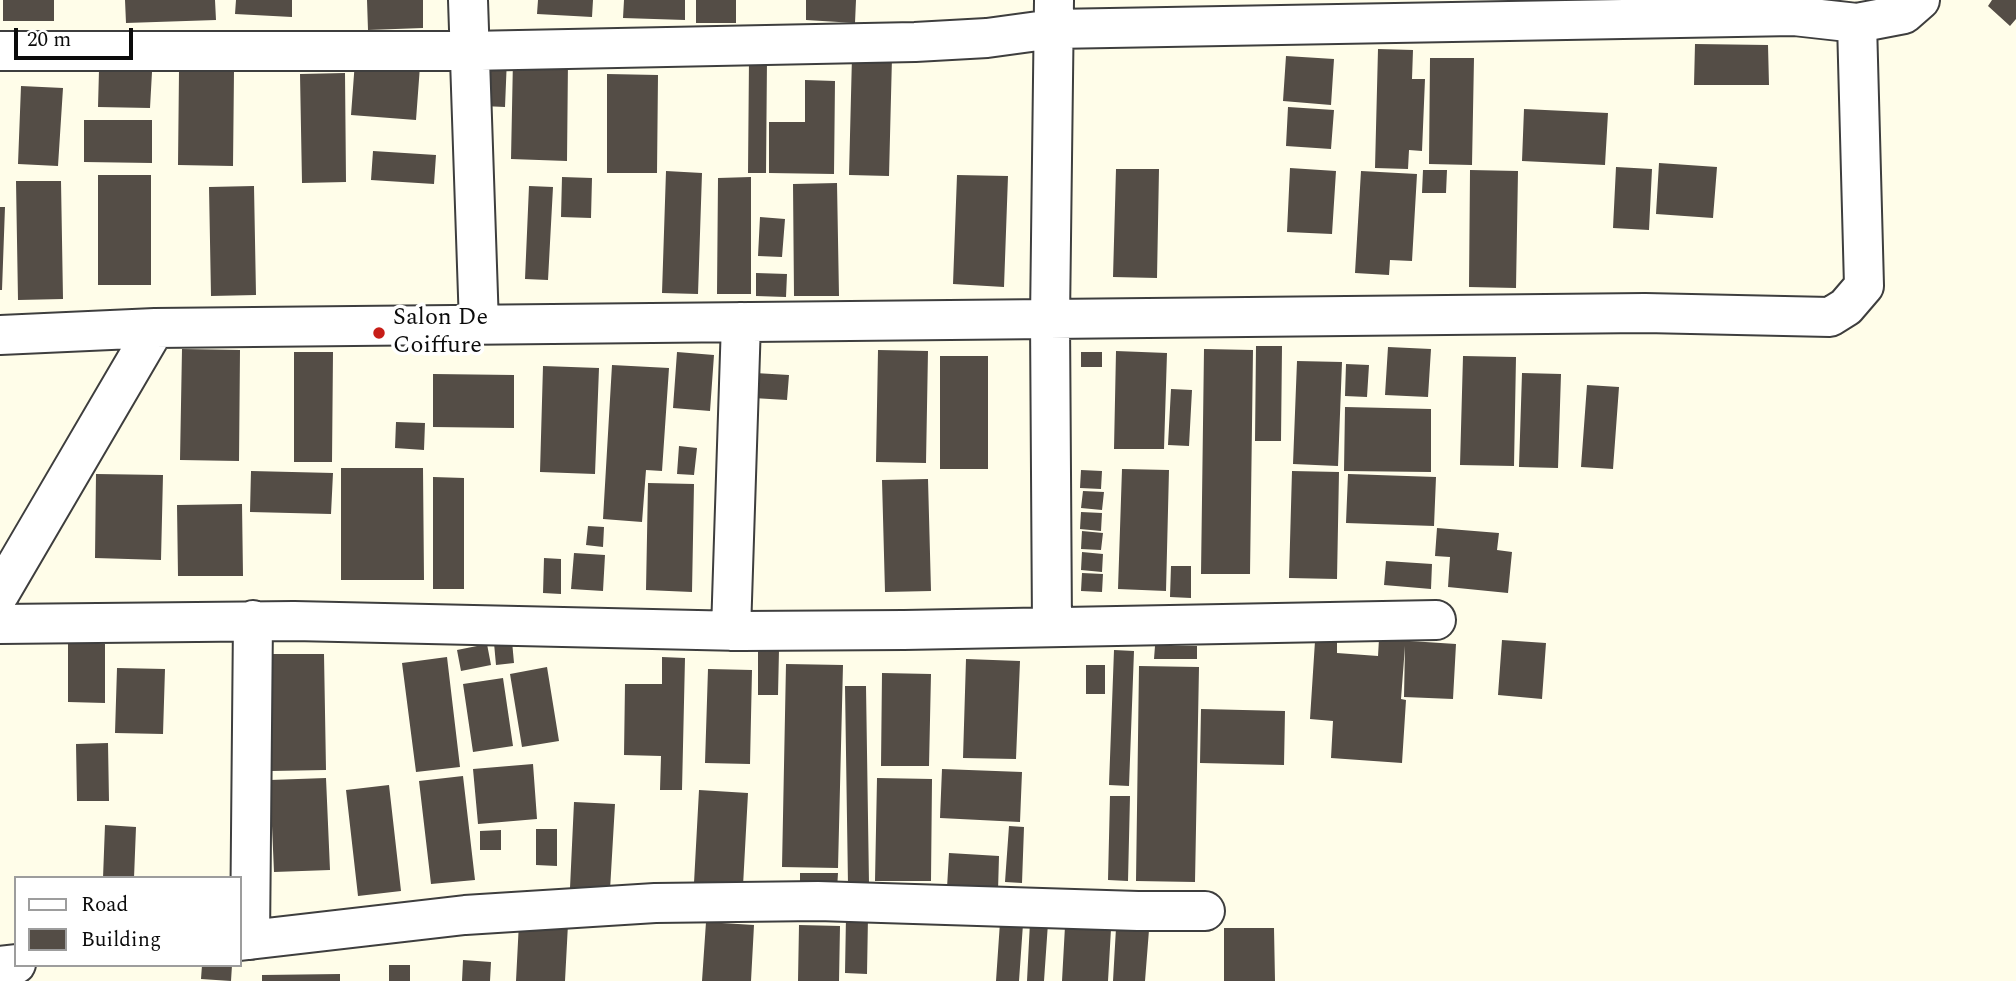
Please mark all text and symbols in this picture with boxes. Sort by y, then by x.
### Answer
scale bar [18,14,136,58]
text: 20 m [27,24,71,56]
place label: Salon De Coiffure [393,305,488,361]
marker: Salon De Coiffure [371,325,387,341]
legend [14,876,242,967]
text: Road [81,889,128,921]
text: Building [81,924,161,956]

